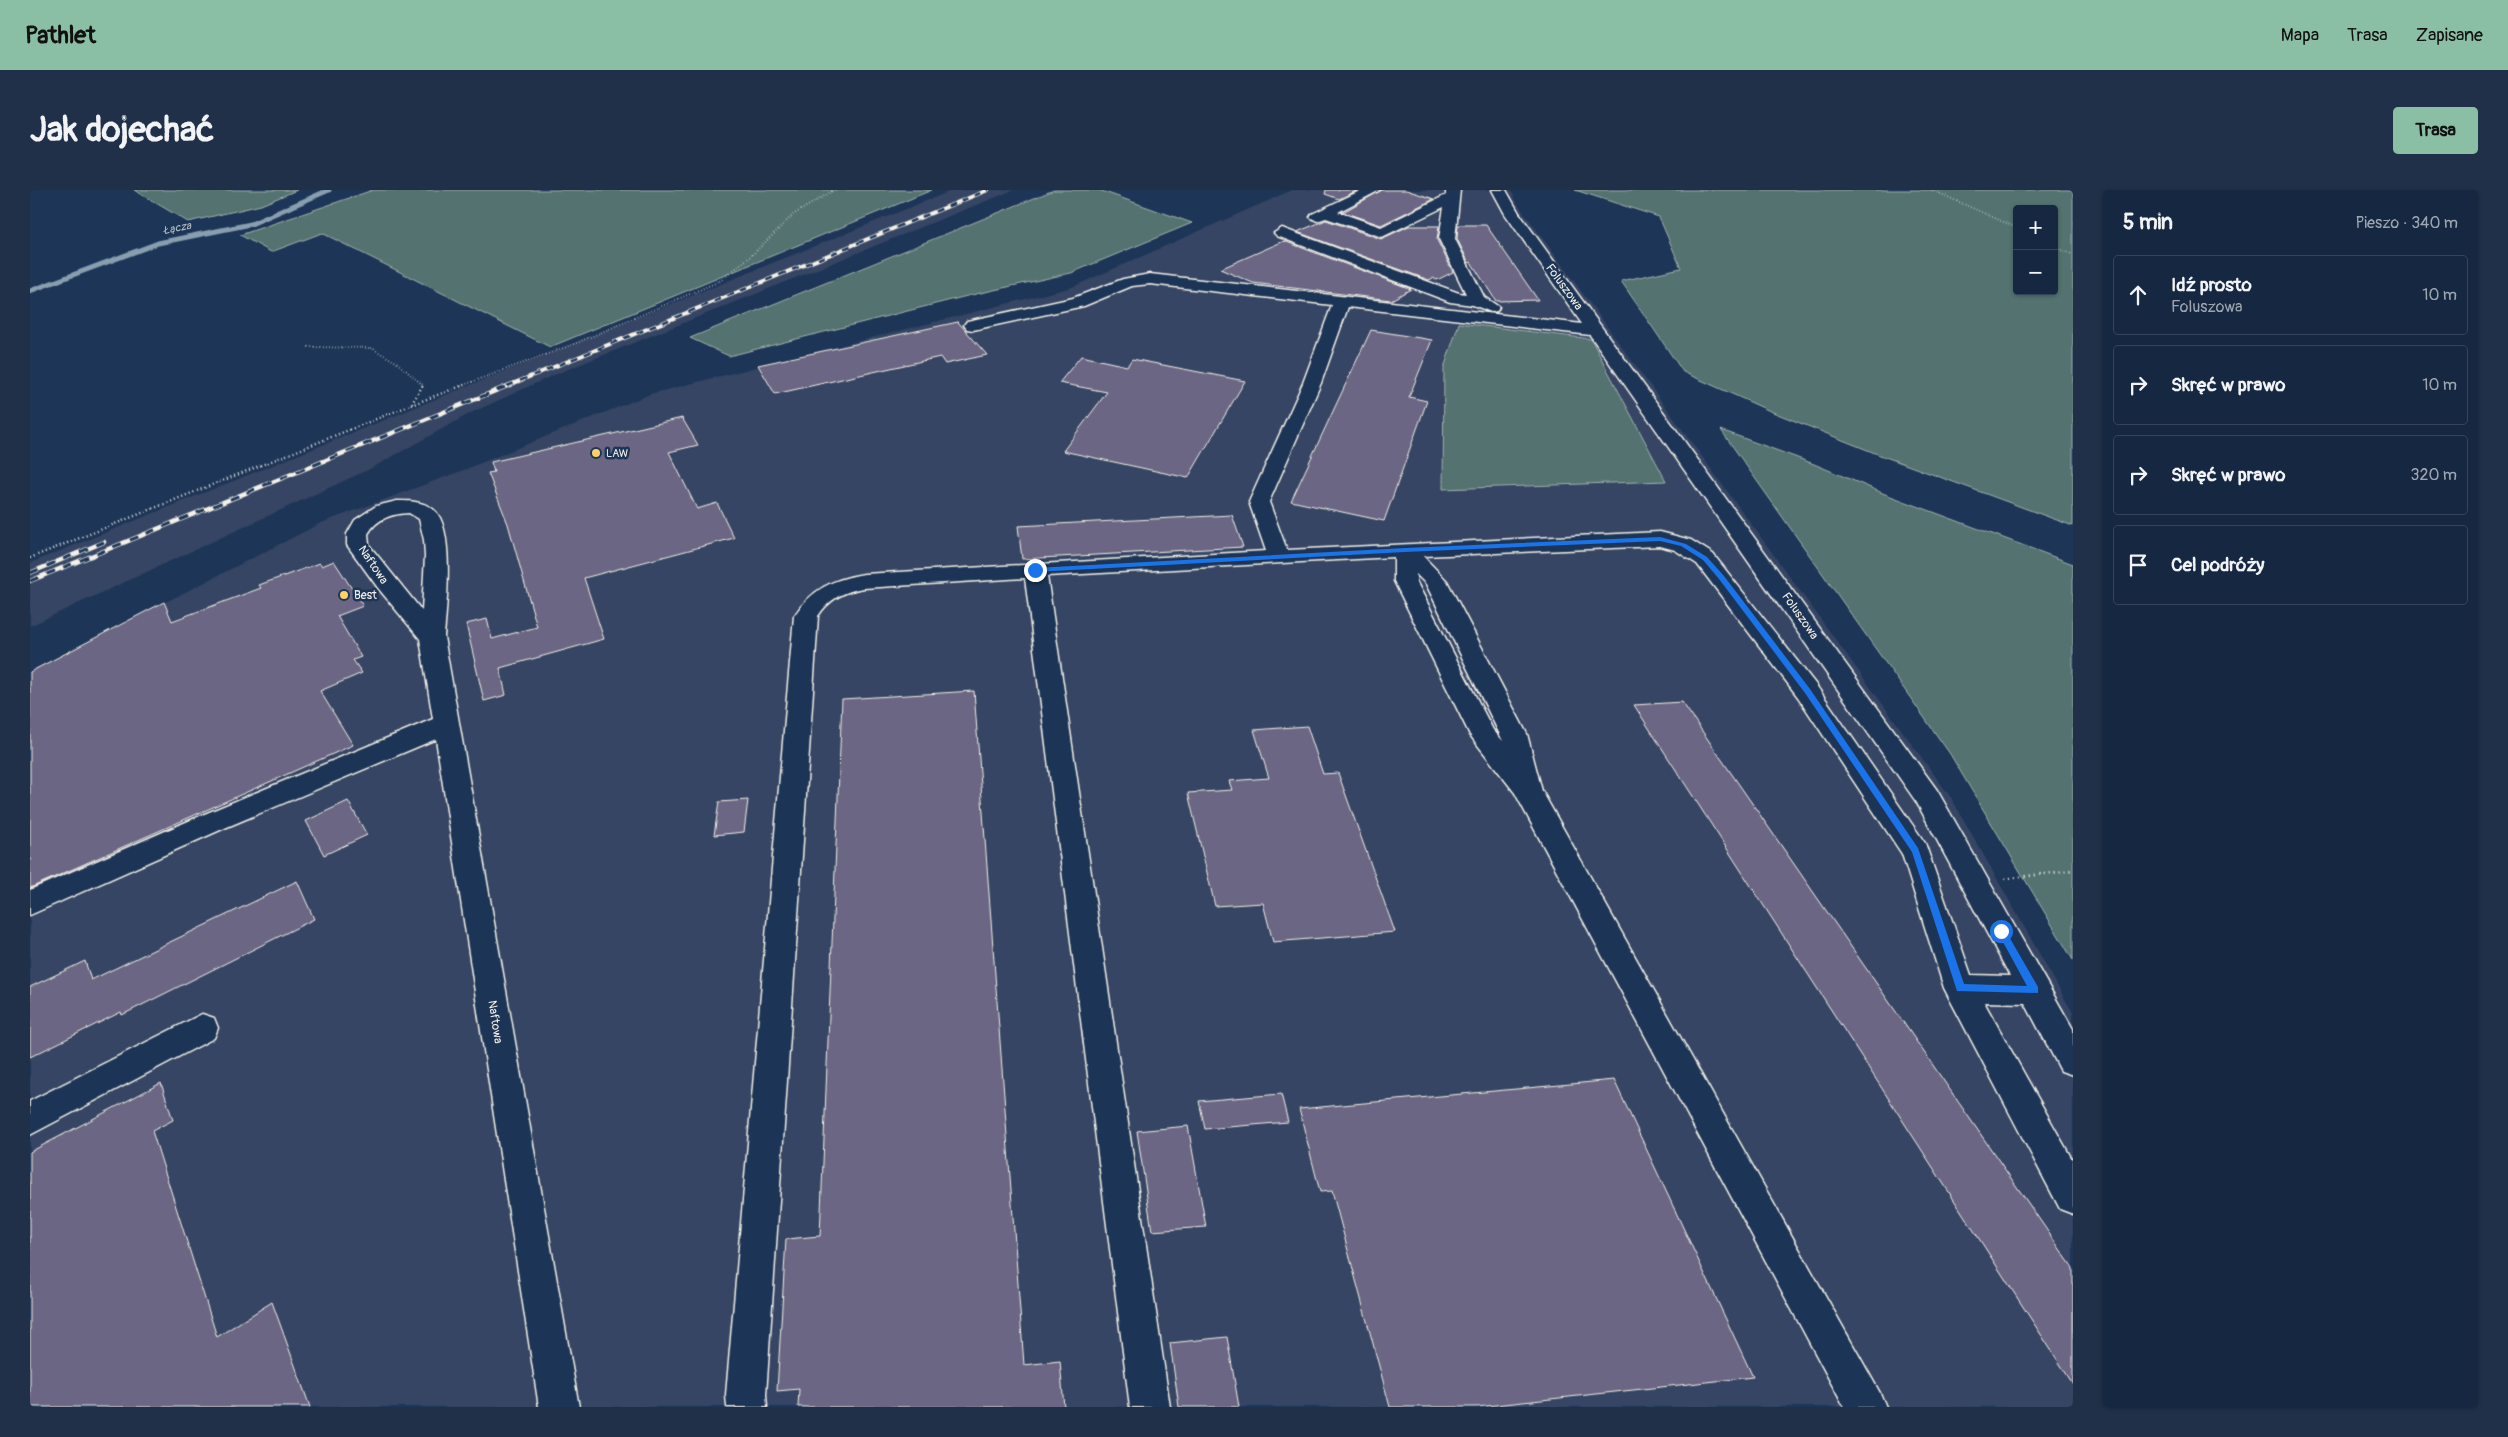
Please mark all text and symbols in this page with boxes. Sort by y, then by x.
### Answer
text: Pathlet [25,21,96,50]
text: Mapa [2281,24,2319,47]
text: Trasa [2347,24,2388,47]
text: Zapisane [2416,24,2483,47]
button: Trasa [2393,107,2478,154]
text: Jak dojechać [30,108,214,152]
map controls [2013,205,2058,295]
button: + [2013,205,2058,250]
text: 5 min [2123,209,2173,236]
text: Pieszo · 340 m [2355,213,2458,233]
water label: Łącza [162,219,193,237]
button: − [2013,250,2058,295]
street label: Foluszowa [1542,261,1586,313]
text: Idź prosto [2171,273,2252,297]
icon: ahead [2124,281,2152,309]
text: 10 m [2422,285,2457,305]
text: Foluszowa [2171,297,2242,317]
icon: right [2124,371,2152,399]
text: Skręć w prawo [2171,373,2285,397]
text: 10 m [2422,375,2457,395]
marker: LAW [590,447,602,459]
place label: LAW [606,447,628,460]
icon: right [2124,461,2152,489]
text: Skręć w prawo [2171,463,2285,487]
text: 320 m [2411,465,2457,485]
street label: Naftowa [355,543,392,588]
icon: arrive [2124,551,2152,579]
text: Cel podróży [2171,553,2264,577]
route end [1024,559,1047,582]
place label: Best [354,588,377,603]
marker: Best [338,589,350,601]
street label: Foluszowa [1778,590,1822,643]
route start [1990,920,2013,943]
street label: Naftowa [484,999,506,1045]

